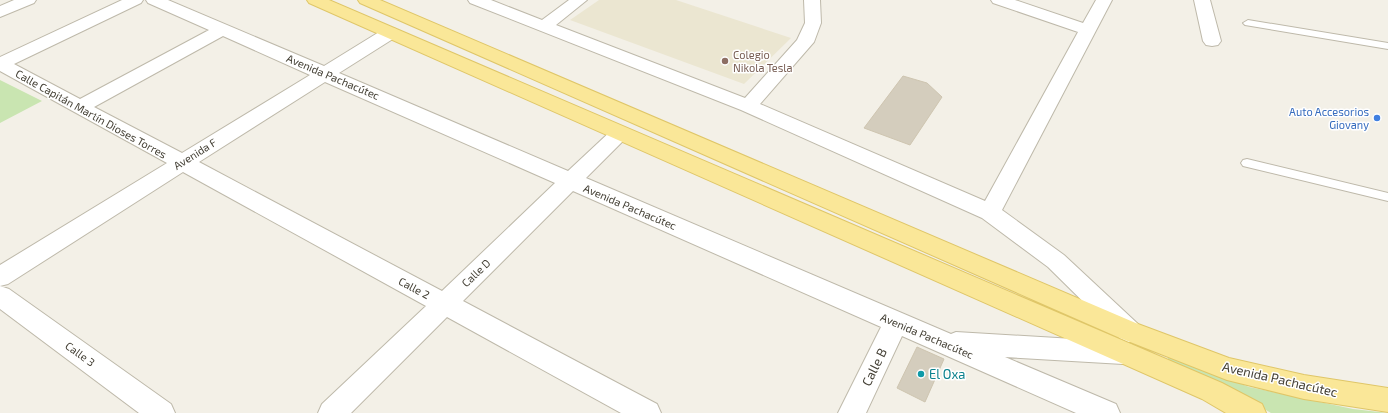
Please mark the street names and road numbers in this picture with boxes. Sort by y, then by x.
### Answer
street label: Avenida Pachacútec [285,51,382,102]
street label: Calle Capitán Martín Dioses Torres [13,66,169,161]
street label: Avenida F [171,135,219,172]
street label: Avenida Pachacútec [582,181,679,232]
street label: Calle D [459,256,493,289]
street label: Calle 2 [396,274,432,301]
street label: Avenida Pachacútec [879,310,976,361]
street label: Calle 3 [63,339,98,369]
street label: Calle B [858,345,890,389]
street label: Avenida Pachacútec [1221,358,1339,400]

